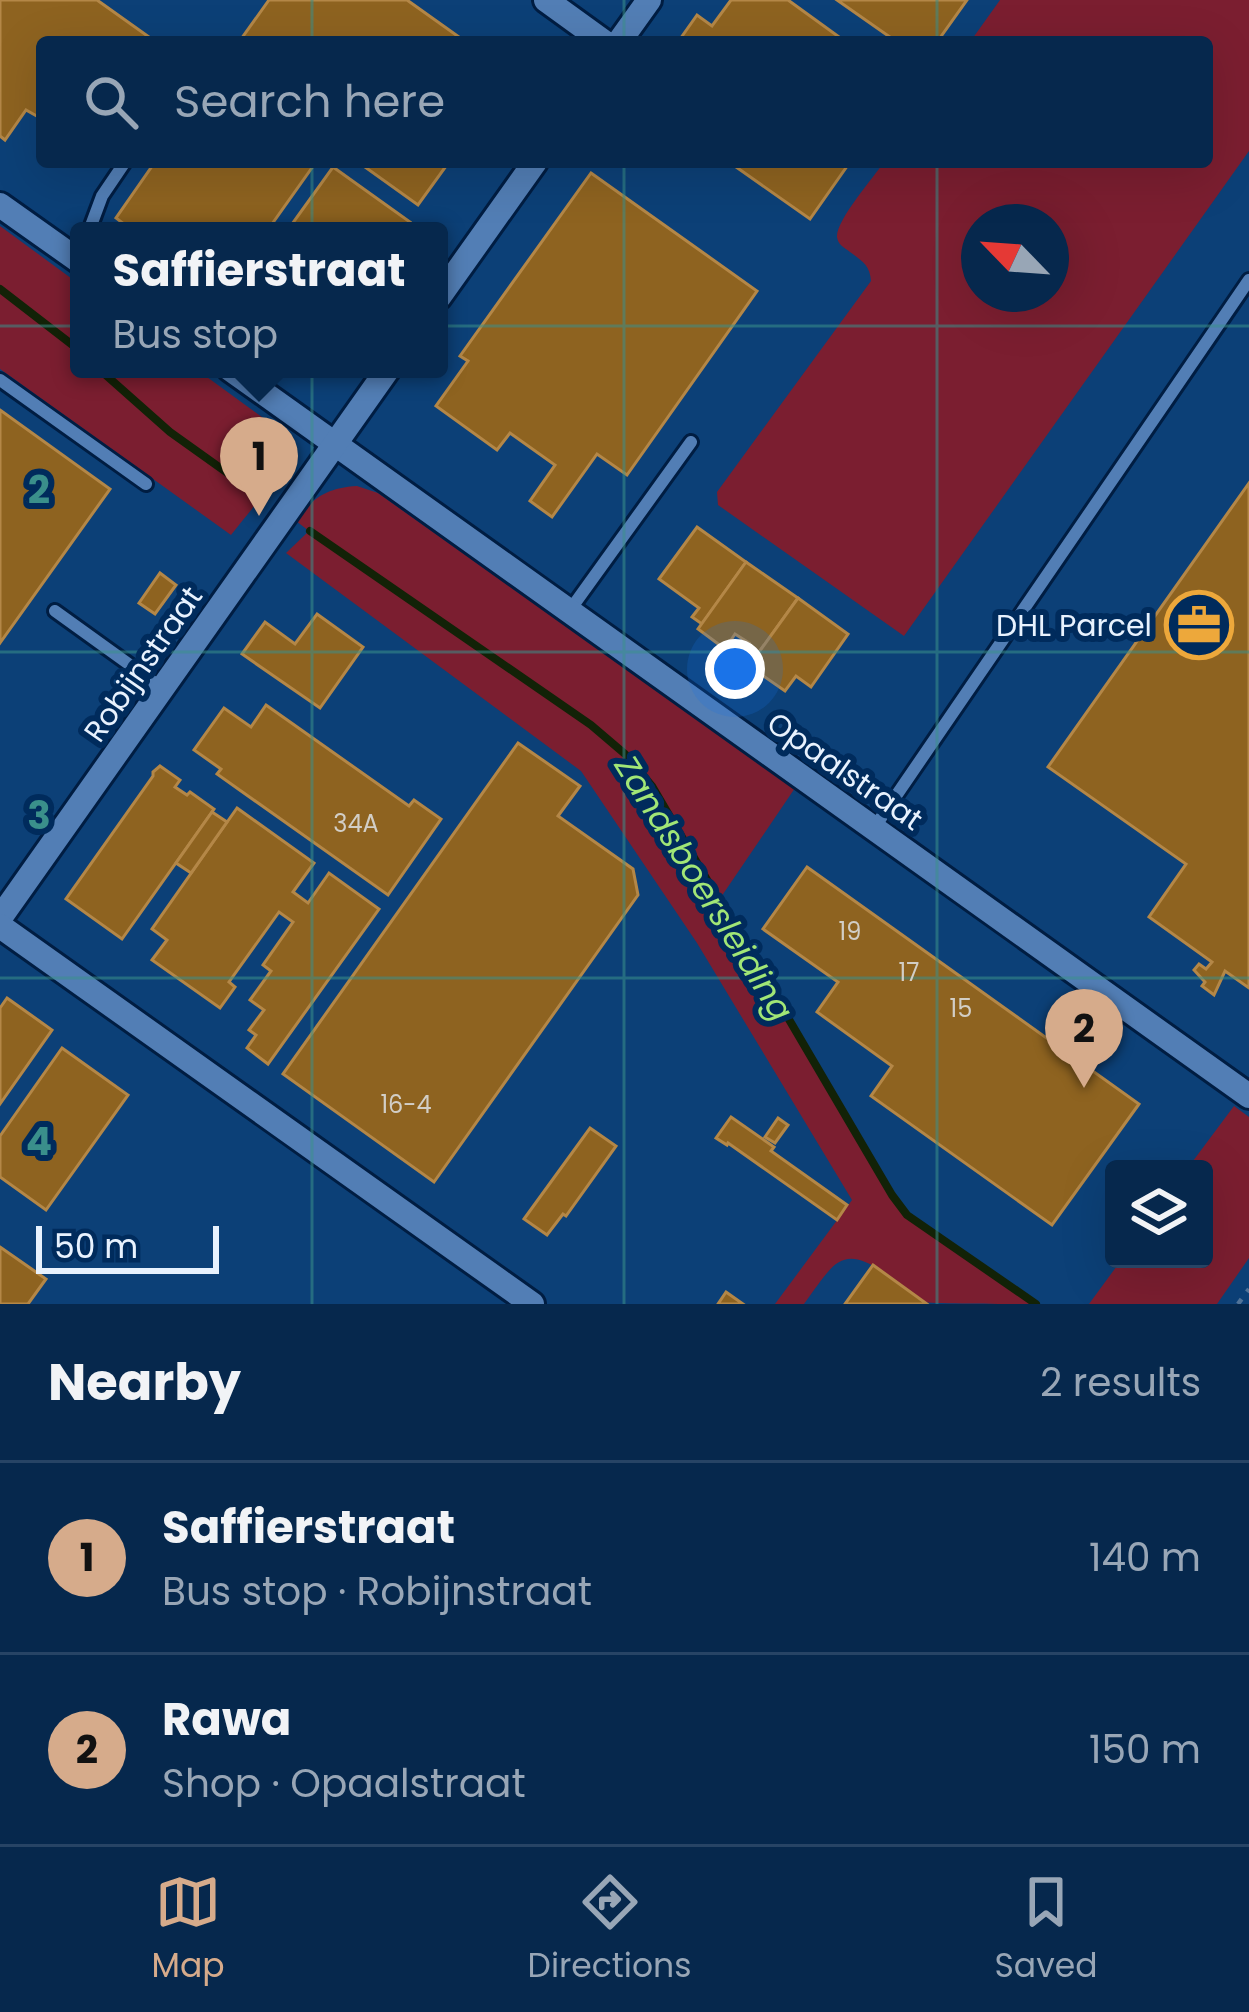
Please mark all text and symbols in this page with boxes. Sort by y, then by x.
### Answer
search box [36,36,1213,168]
icon: search [78,69,144,135]
text: Search here [174,70,445,133]
north arrow [961,204,1069,312]
popup [70,222,448,378]
text: Saffierstraat [113,239,405,302]
text: Bus stop [113,307,278,362]
pin: 1 [220,417,298,516]
text: 2 [28,462,50,517]
street label: Robijnstraat [73,578,213,750]
office icon: DHL Parcel [1164,590,1234,660]
place label: DHL Parcel [996,604,1152,647]
your location [705,639,765,699]
street label: Opaalstraat [759,701,931,841]
water label: Zandsboersleiding [603,745,805,1030]
text: 3 [27,788,51,843]
house number: 34A [333,807,379,840]
house number: 19 [839,915,861,948]
house number: 17 [899,956,919,989]
pin: 2 [1045,989,1123,1088]
house number: 15 [950,992,972,1025]
house number: 16-4 [380,1088,432,1121]
text: 4 [26,1114,52,1169]
map controls [1105,1160,1213,1268]
button: layers [1105,1160,1213,1268]
scale bar [36,1220,219,1273]
text: 50 m [54,1223,138,1270]
text: Nearby [48,1346,241,1418]
text: 2 results [1040,1355,1201,1410]
text: Saffierstraat [162,1496,455,1559]
text: 1 [80,1530,94,1585]
text: 140 m [1089,1530,1201,1585]
text: Bus stop · Robijnstraat [162,1564,592,1619]
text: Rawa [162,1688,291,1751]
text: 2 [76,1722,98,1777]
text: 150 m [1089,1722,1201,1777]
text: Shop · Opaalstraat [162,1756,526,1811]
tab: Map [152,1869,225,1991]
tab: Directions [528,1869,691,1991]
tab: Saved [995,1869,1097,1991]

